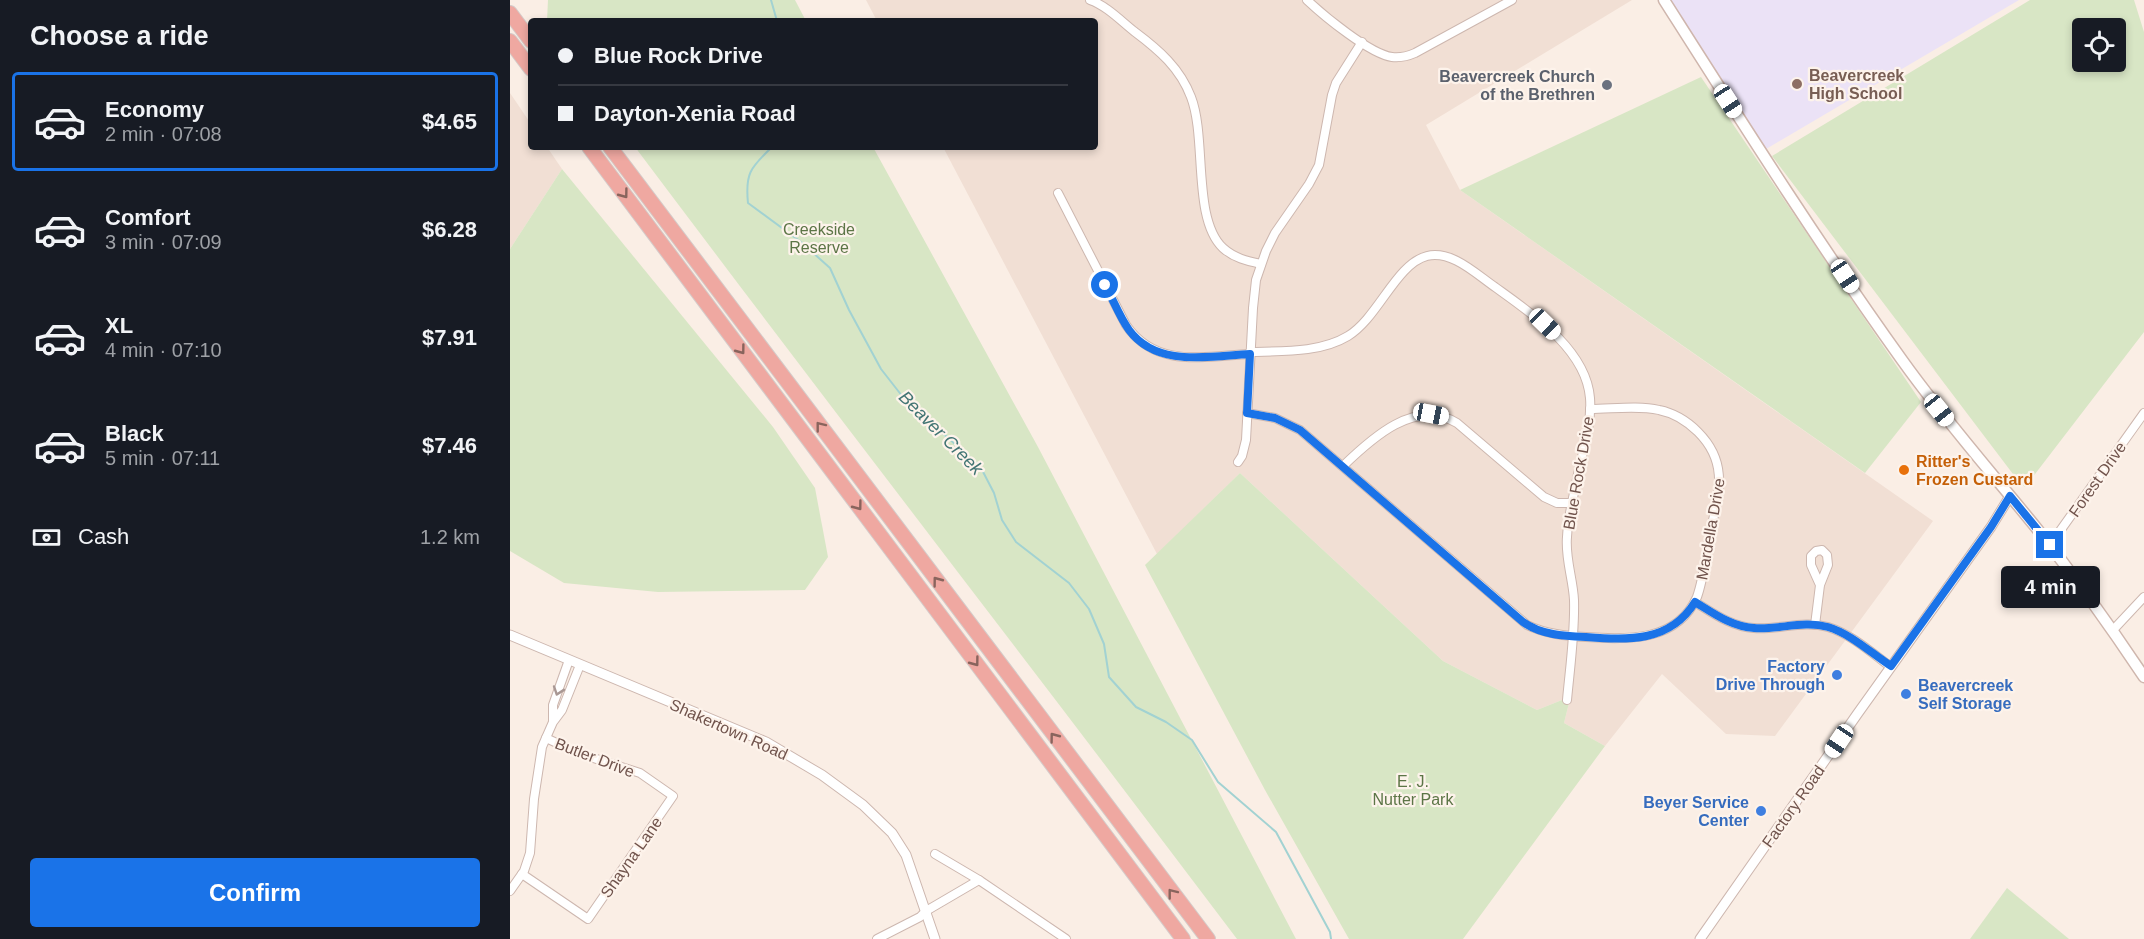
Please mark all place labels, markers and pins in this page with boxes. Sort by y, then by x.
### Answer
place label: Beavercreek High School [1809,67,1904,102]
place label: Beavercreek Church of the Brethren [1439,68,1595,103]
marker: Beavercreek High School [1790,77,1804,91]
marker: Beavercreek Church of the Brethren [1600,78,1614,92]
place label: Ritter's Frozen Custard [1916,453,2033,488]
marker: Ritter's Frozen Custard [1897,463,1911,477]
place label: Factory Drive Through [1716,658,1825,693]
marker: Factory Drive Through [1830,668,1844,682]
place label: Beavercreek Self Storage [1918,677,2013,712]
marker: Beavercreek Self Storage [1899,687,1913,701]
place label: Beyer Service Center [1643,794,1749,829]
marker: Beyer Service Center [1754,804,1768,818]

